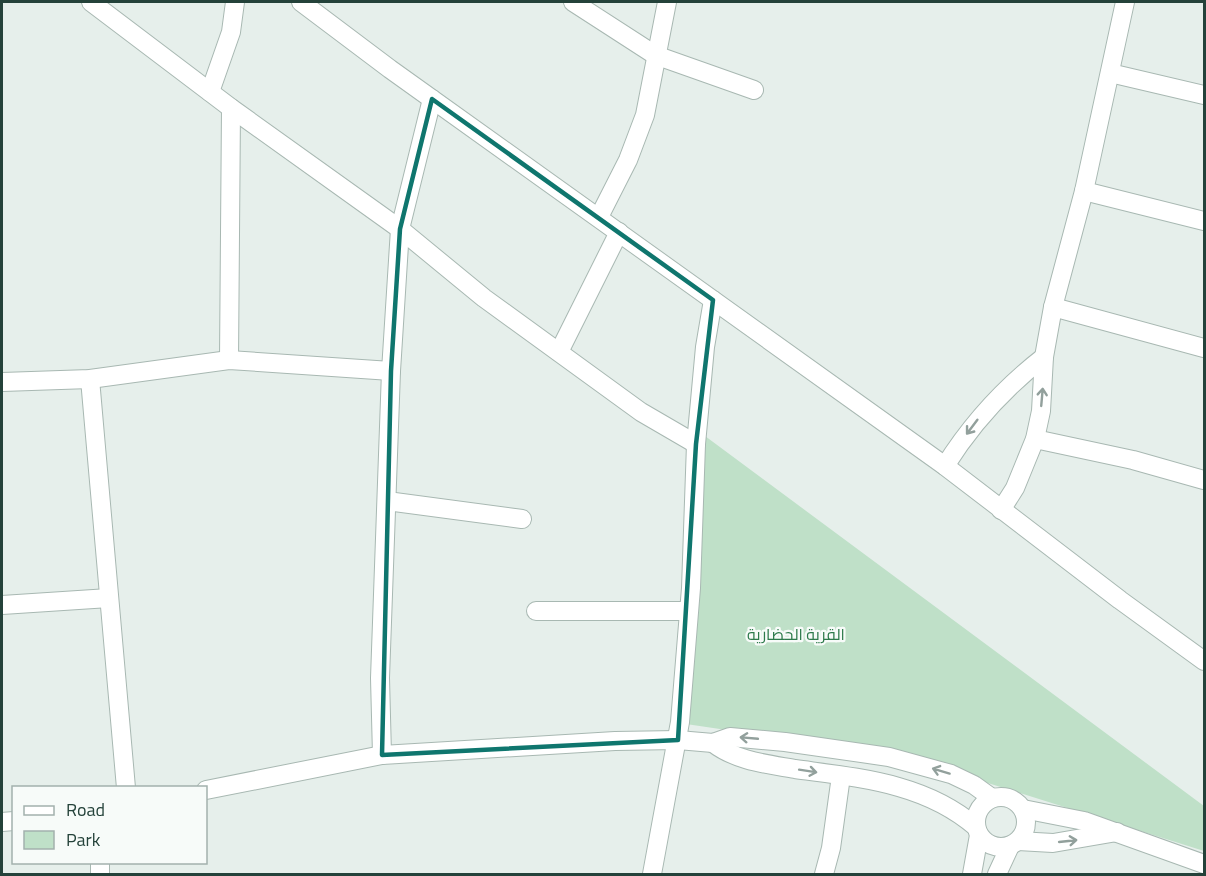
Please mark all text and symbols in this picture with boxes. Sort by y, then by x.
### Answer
one-way arrow [1037,388,1048,408]
one-way arrow [965,418,978,434]
park label: القرية الحضارية [747,622,845,646]
one-way arrow [740,732,759,743]
one-way arrow [798,765,818,776]
one-way arrow [932,765,951,776]
legend [12,786,207,864]
text: Road [66,796,105,823]
text: Park [66,826,101,853]
one-way arrow [1058,835,1078,846]

